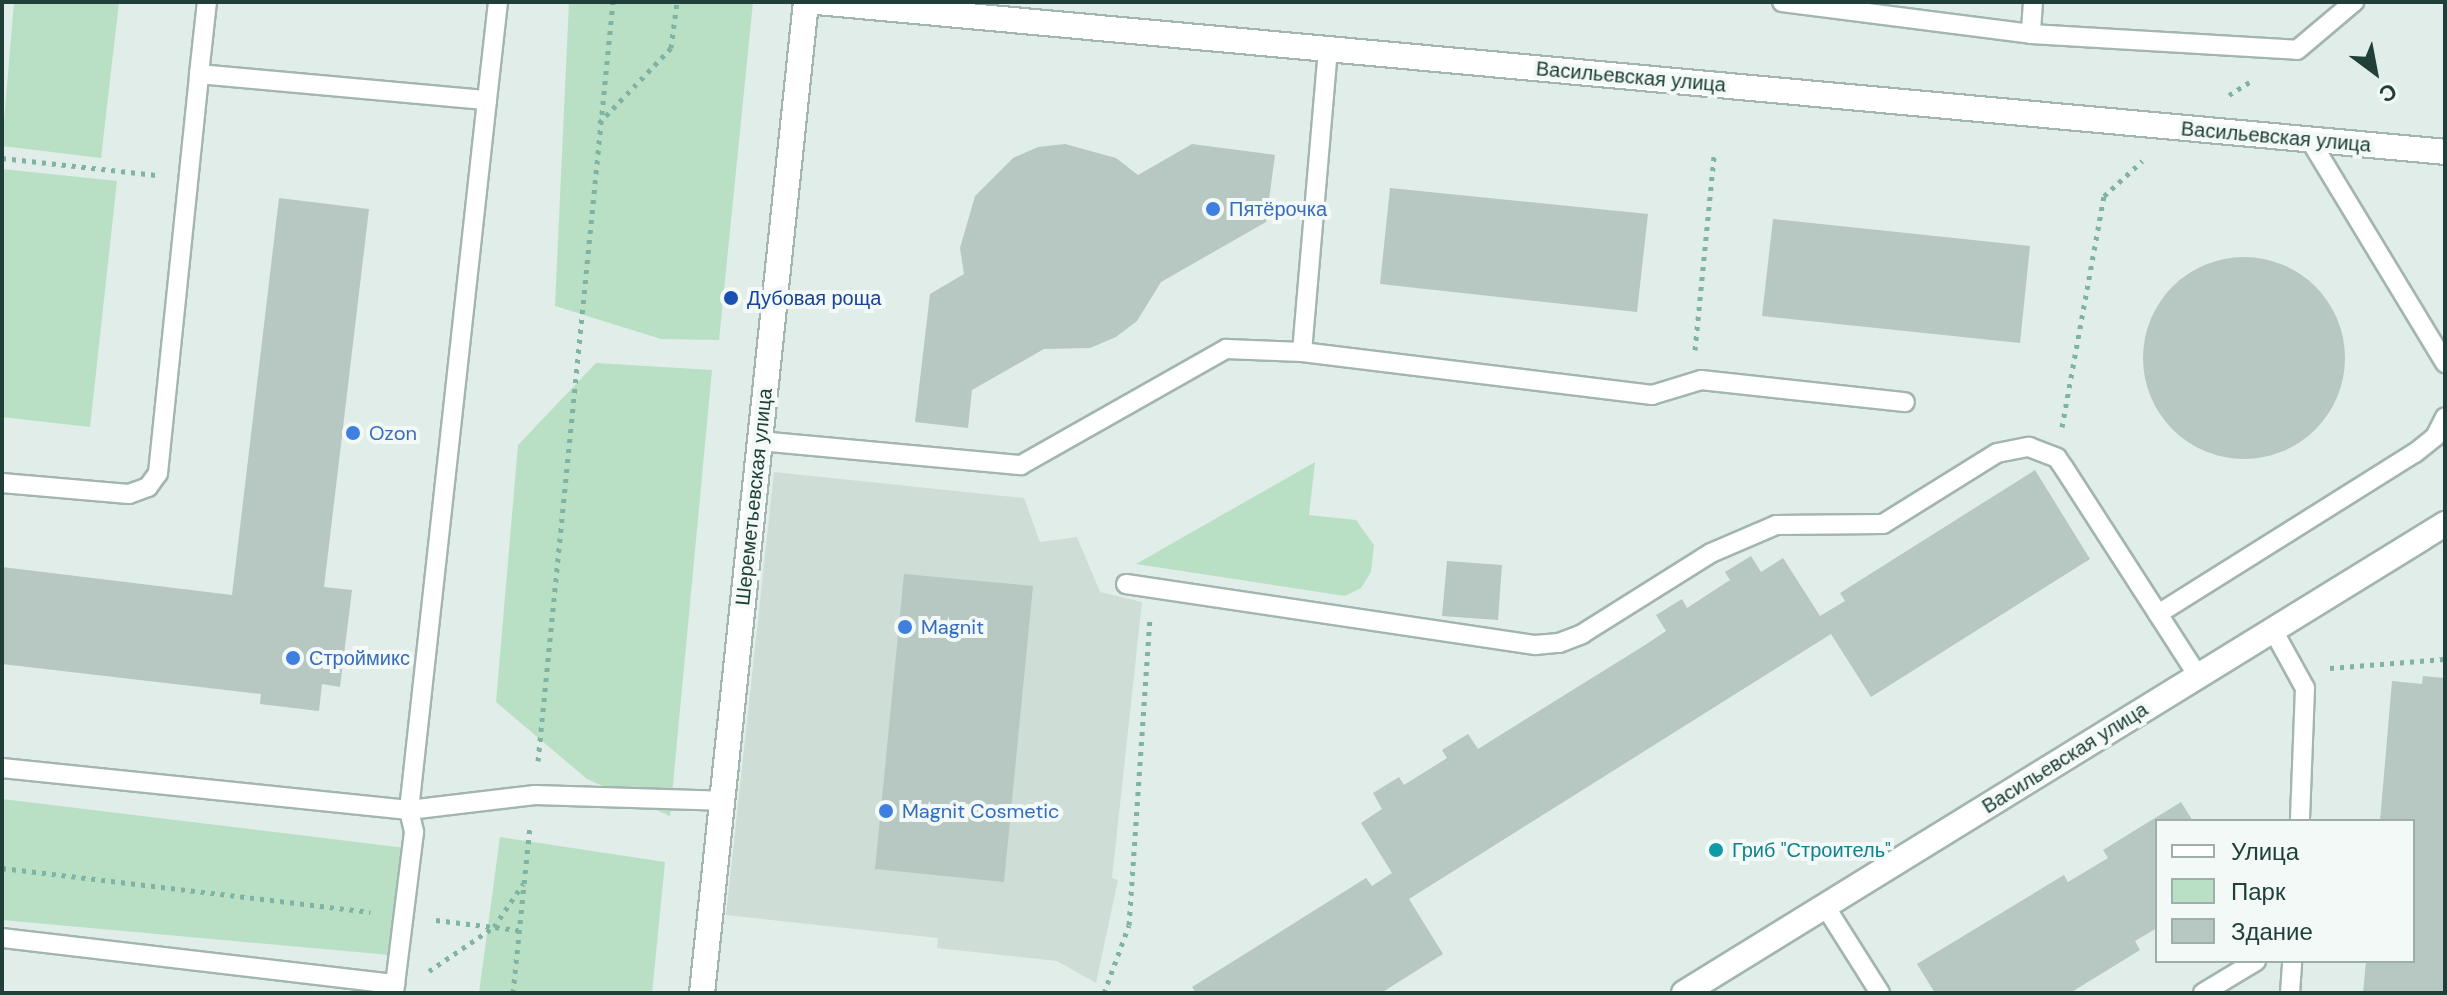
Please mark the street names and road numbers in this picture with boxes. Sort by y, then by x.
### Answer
street label: Васильевская улица [1535,57,1727,97]
street label: Васильевская улица [2180,117,2372,157]
street label: Шереметьевская улица [731,387,777,607]
street label: Васильевская улица [1978,697,2152,819]

